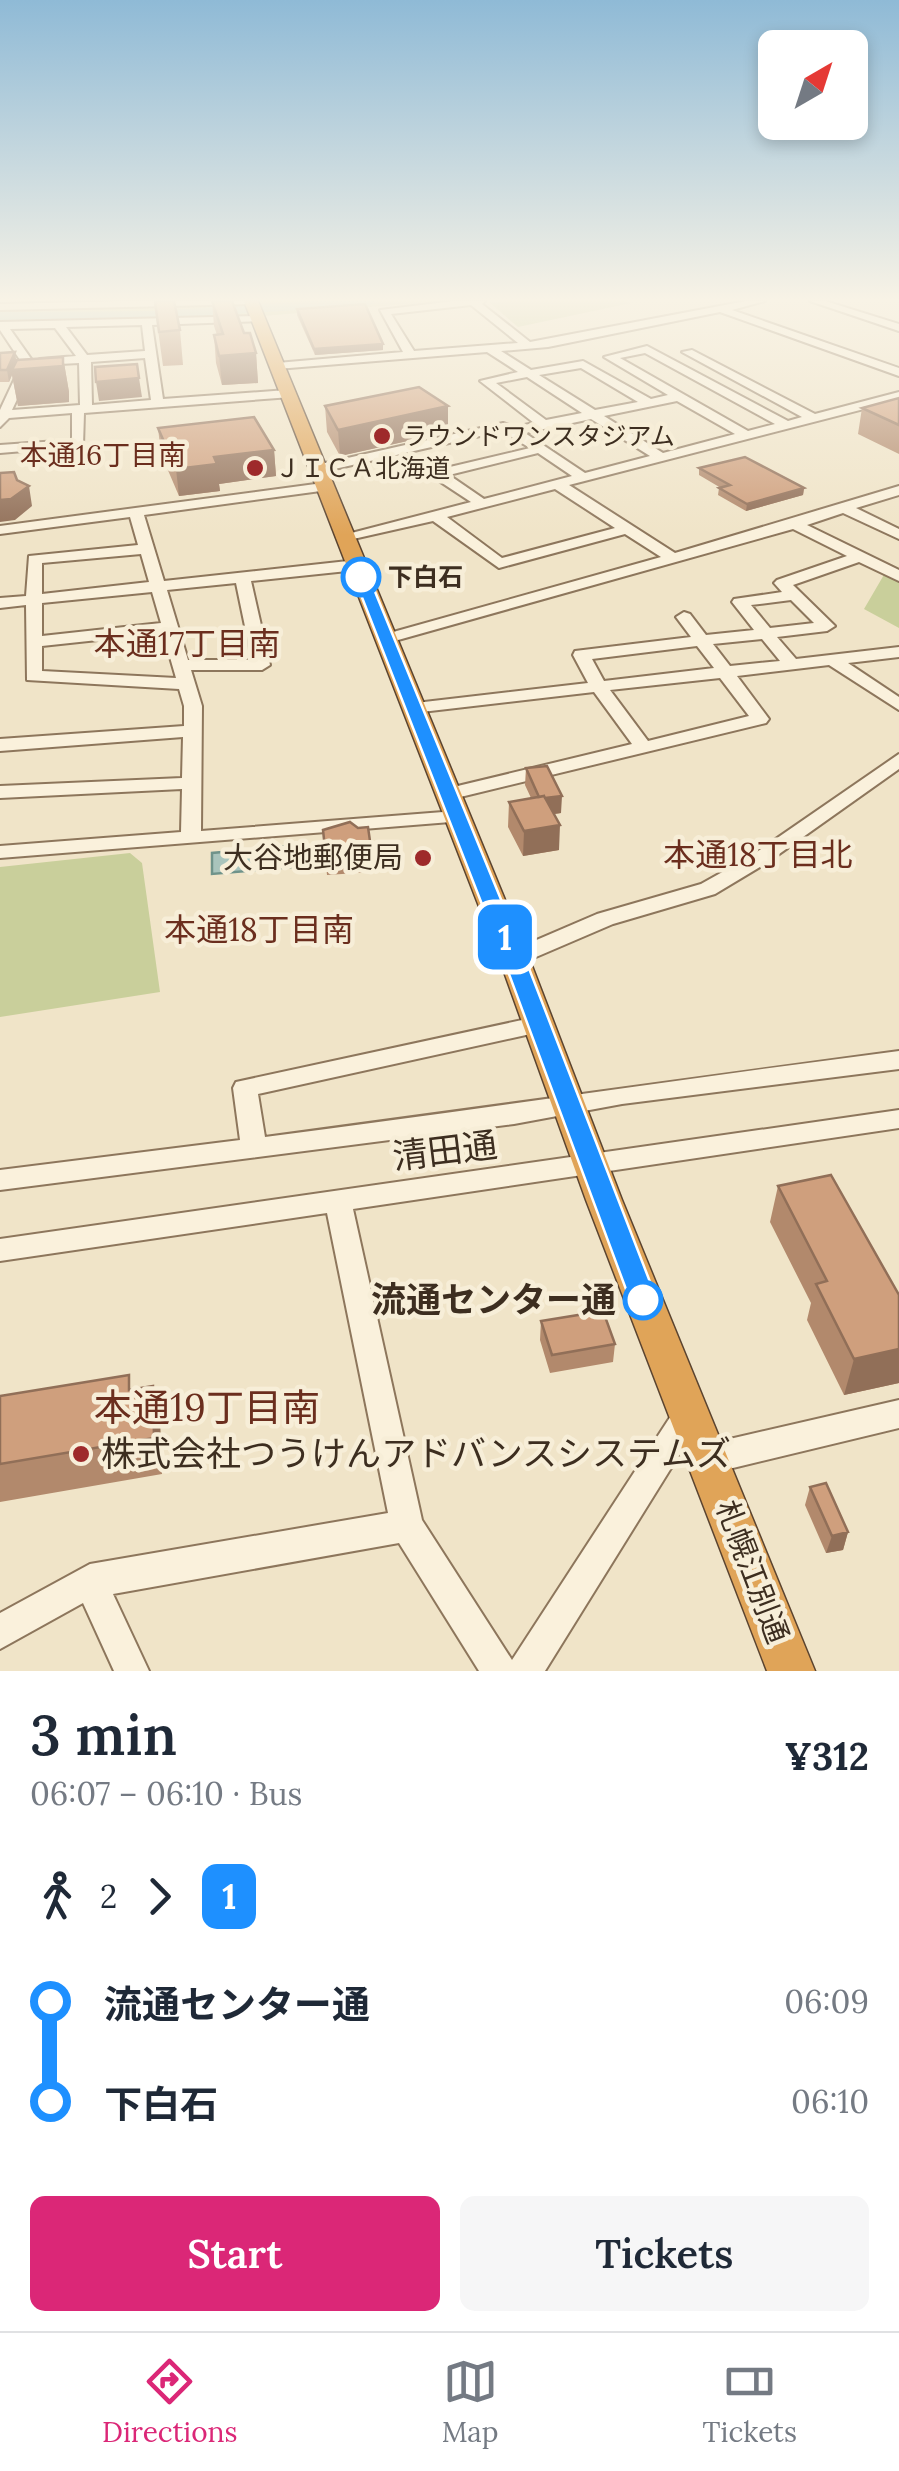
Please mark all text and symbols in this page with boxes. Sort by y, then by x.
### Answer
north arrow [758,30,868,140]
map controls [758,30,868,140]
place label: ラウンドワンスタジアム [402,420,675,452]
marker: ラウンドワンスタジアム [371,425,393,447]
district label: 本通16丁目南 [20,437,186,473]
place label: ＪＩＣＡ北海道 [275,452,450,484]
marker: ＪＩＣＡ北海道 [244,457,266,479]
marker: 下白石 [342,558,380,596]
place label: 下白石 [388,561,463,593]
district label: 本通17丁目南 [94,623,280,664]
district label: 本通18丁目北 [663,834,853,875]
place label: 大谷地郵便局 [223,838,403,876]
marker: 大谷地郵便局 [412,847,434,869]
line badge: 1 [472,904,538,970]
district label: 本通18丁目南 [164,909,354,950]
text: 1 [498,915,512,960]
street label: 清田通 [390,1122,500,1179]
place label: 流通センター通 [371,1277,616,1322]
marker: 流通センター通 [624,1281,662,1319]
district label: 本通19丁目南 [94,1383,320,1431]
place label: 株式会社つうけんアドバンスシステムズ [101,1431,731,1476]
marker: 株式会社つうけんアドバンスシステムズ [70,1443,92,1465]
street label: 札幌江別通 [708,1495,798,1648]
text: 3 min [30,1700,177,1770]
text: ¥312 [785,1732,869,1780]
text: 06:07 – 06:10 · Bus [30,1773,302,1814]
icon: walk [30,1869,85,1924]
icon: forward [132,1869,187,1924]
text: 1 [222,1874,236,1919]
text: 2 [100,1876,117,1917]
text: 流通センター通 [104,1980,370,2028]
text: 06:09 [784,1981,869,2022]
text: 下白石 [104,2080,218,2128]
text: 06:10 [791,2081,869,2122]
button: Start [30,2196,440,2311]
button: Tickets [460,2196,869,2311]
tab: Directions [102,2354,238,2450]
tab: Map [442,2354,499,2450]
tab: Tickets [703,2354,797,2450]

